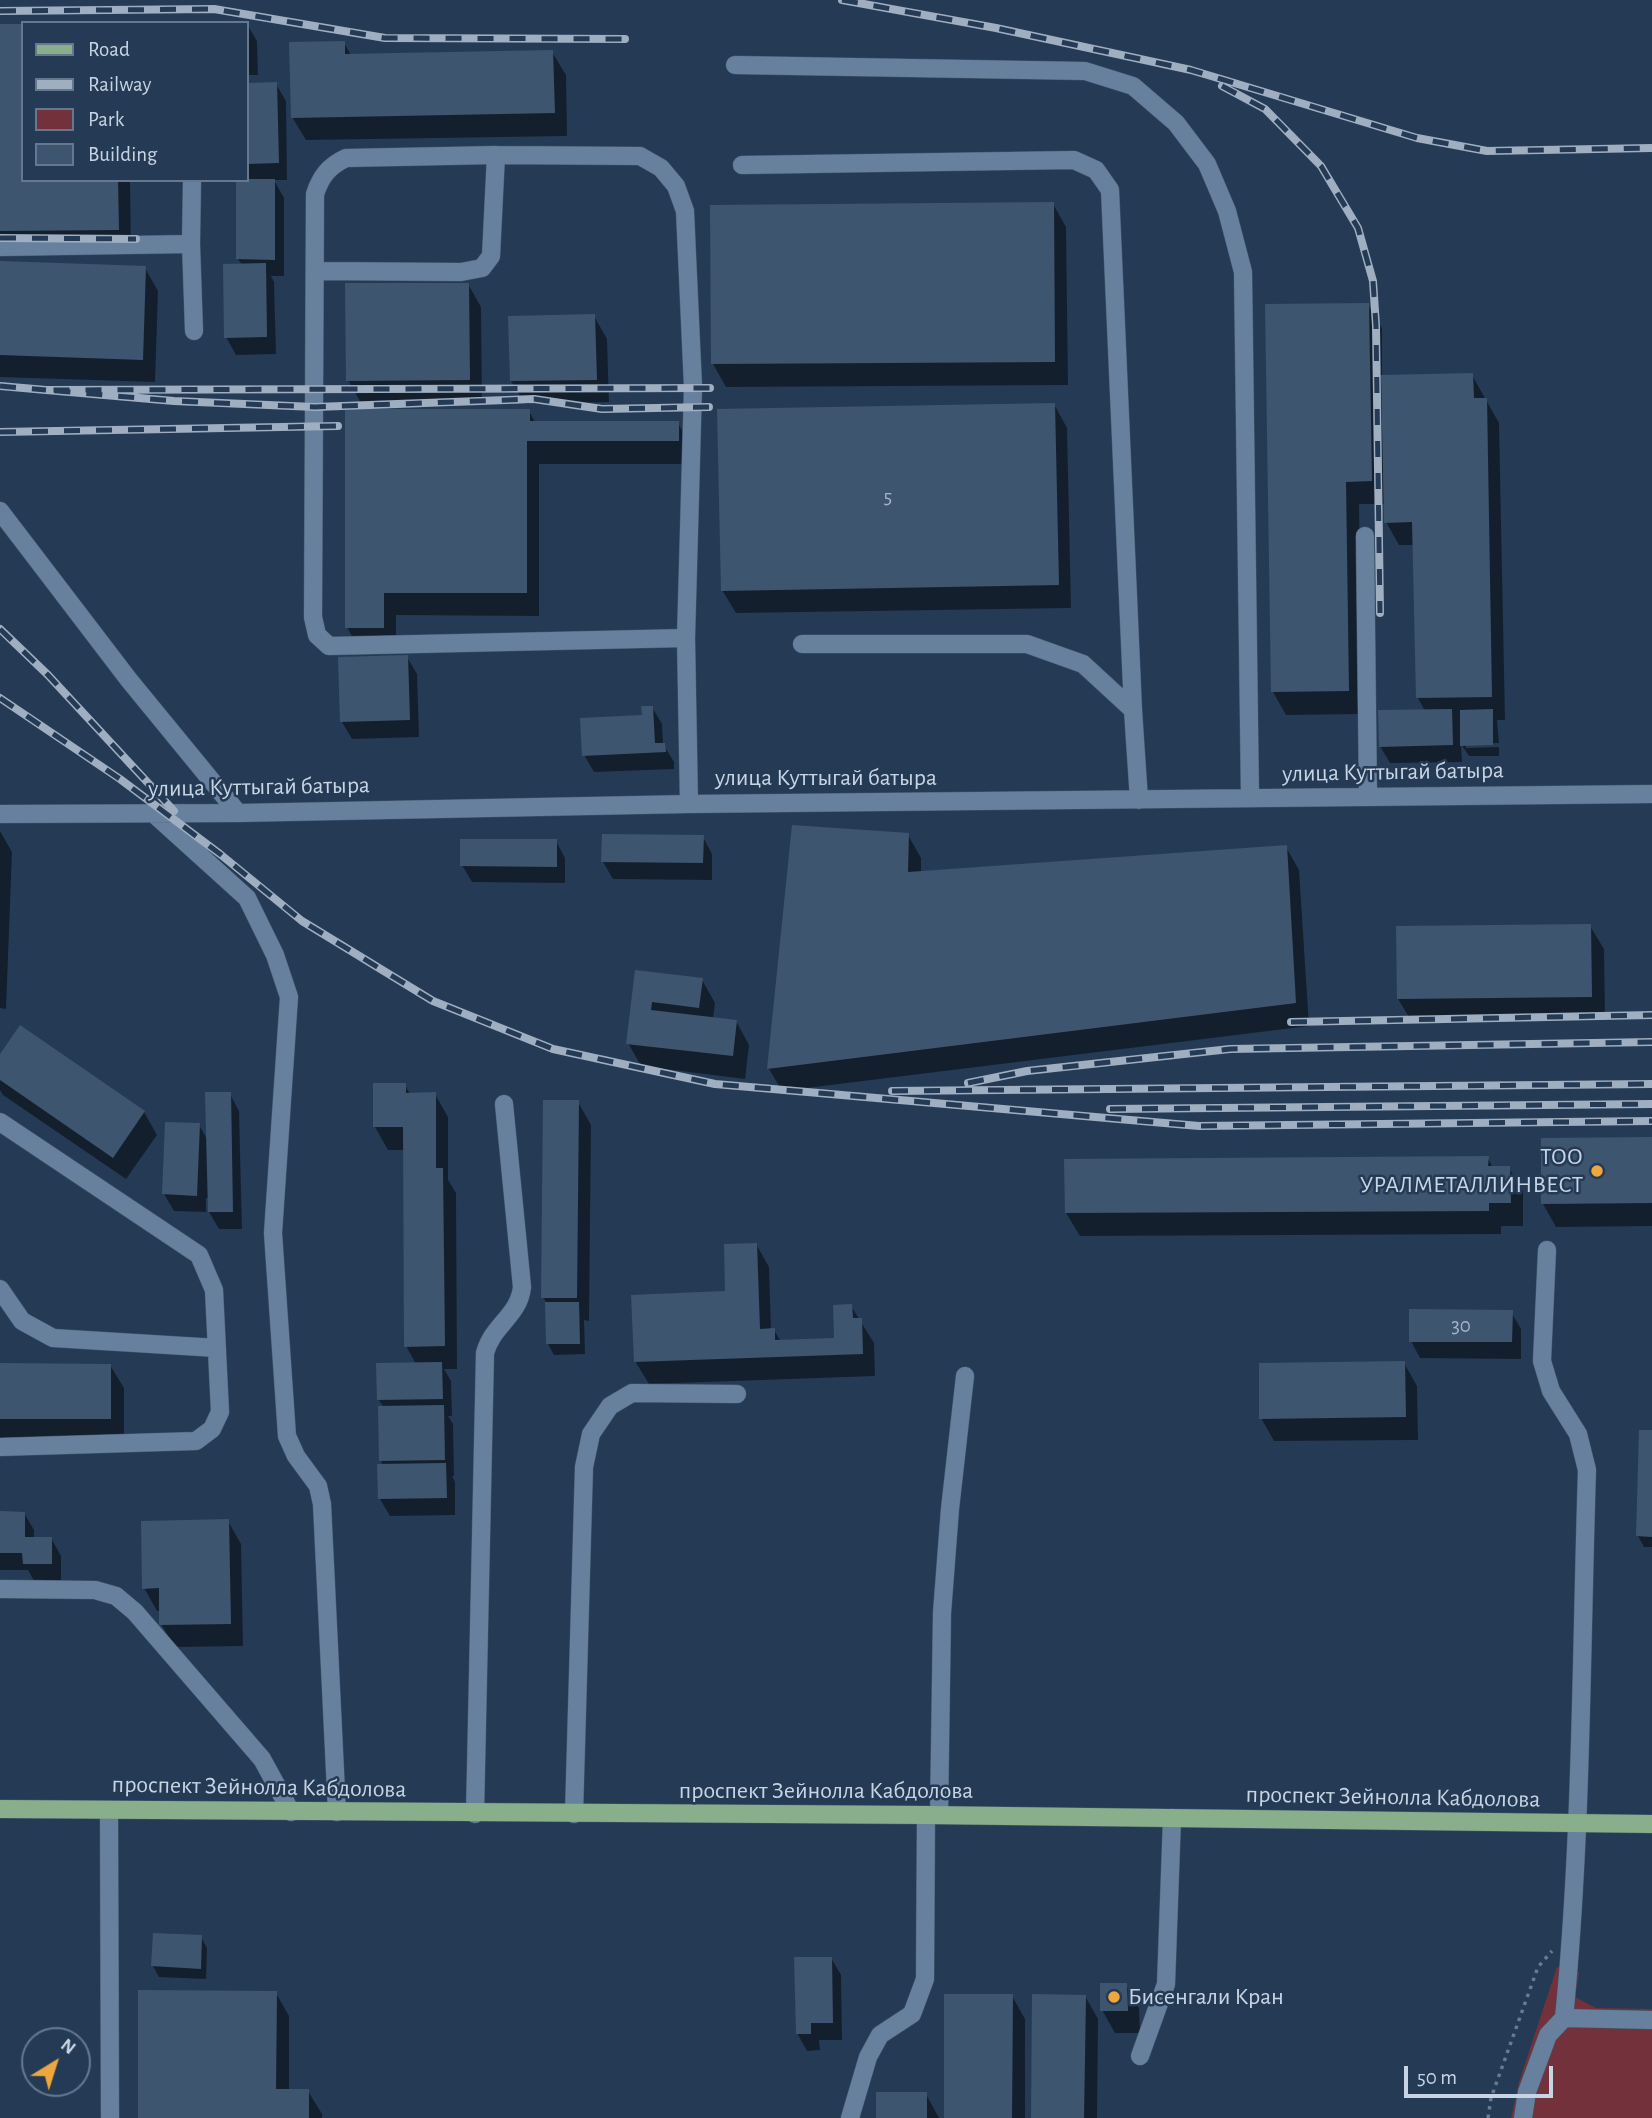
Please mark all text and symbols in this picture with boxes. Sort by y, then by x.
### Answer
legend [21,21,248,182]
text: Road [88,39,130,60]
text: Railway [88,74,151,95]
text: Park [88,109,124,130]
text: Building [88,144,157,165]
house number: 5 [884,484,892,510]
street label: улица Куттыгай батыра [1282,756,1504,788]
street label: улица Куттыгай батыра [715,764,937,792]
street label: улица Куттыгай батыра [148,771,370,803]
place label: ТОО УРАЛМЕТАЛЛИНВЕСТ [1360,1143,1583,1199]
marker: ТОО УРАЛМЕТАЛЛИНВЕСТ [1589,1163,1605,1179]
house number: 30 [1451,1313,1471,1339]
street label: проспект Зейнолла Кабдолова [111,1770,407,1804]
street label: проспект Зейнолла Кабдолова [679,1777,973,1805]
street label: проспект Зейнолла Кабдолова [1245,1780,1541,1814]
place label: Бисенгали Кран [1128,1983,1284,2011]
marker: Бисенгали Кран [1106,1989,1122,2005]
north arrow [21,2027,91,2097]
text: N [57,2035,79,2058]
scale bar [1407,2052,1556,2096]
text: 50 m [1417,2067,1457,2088]

